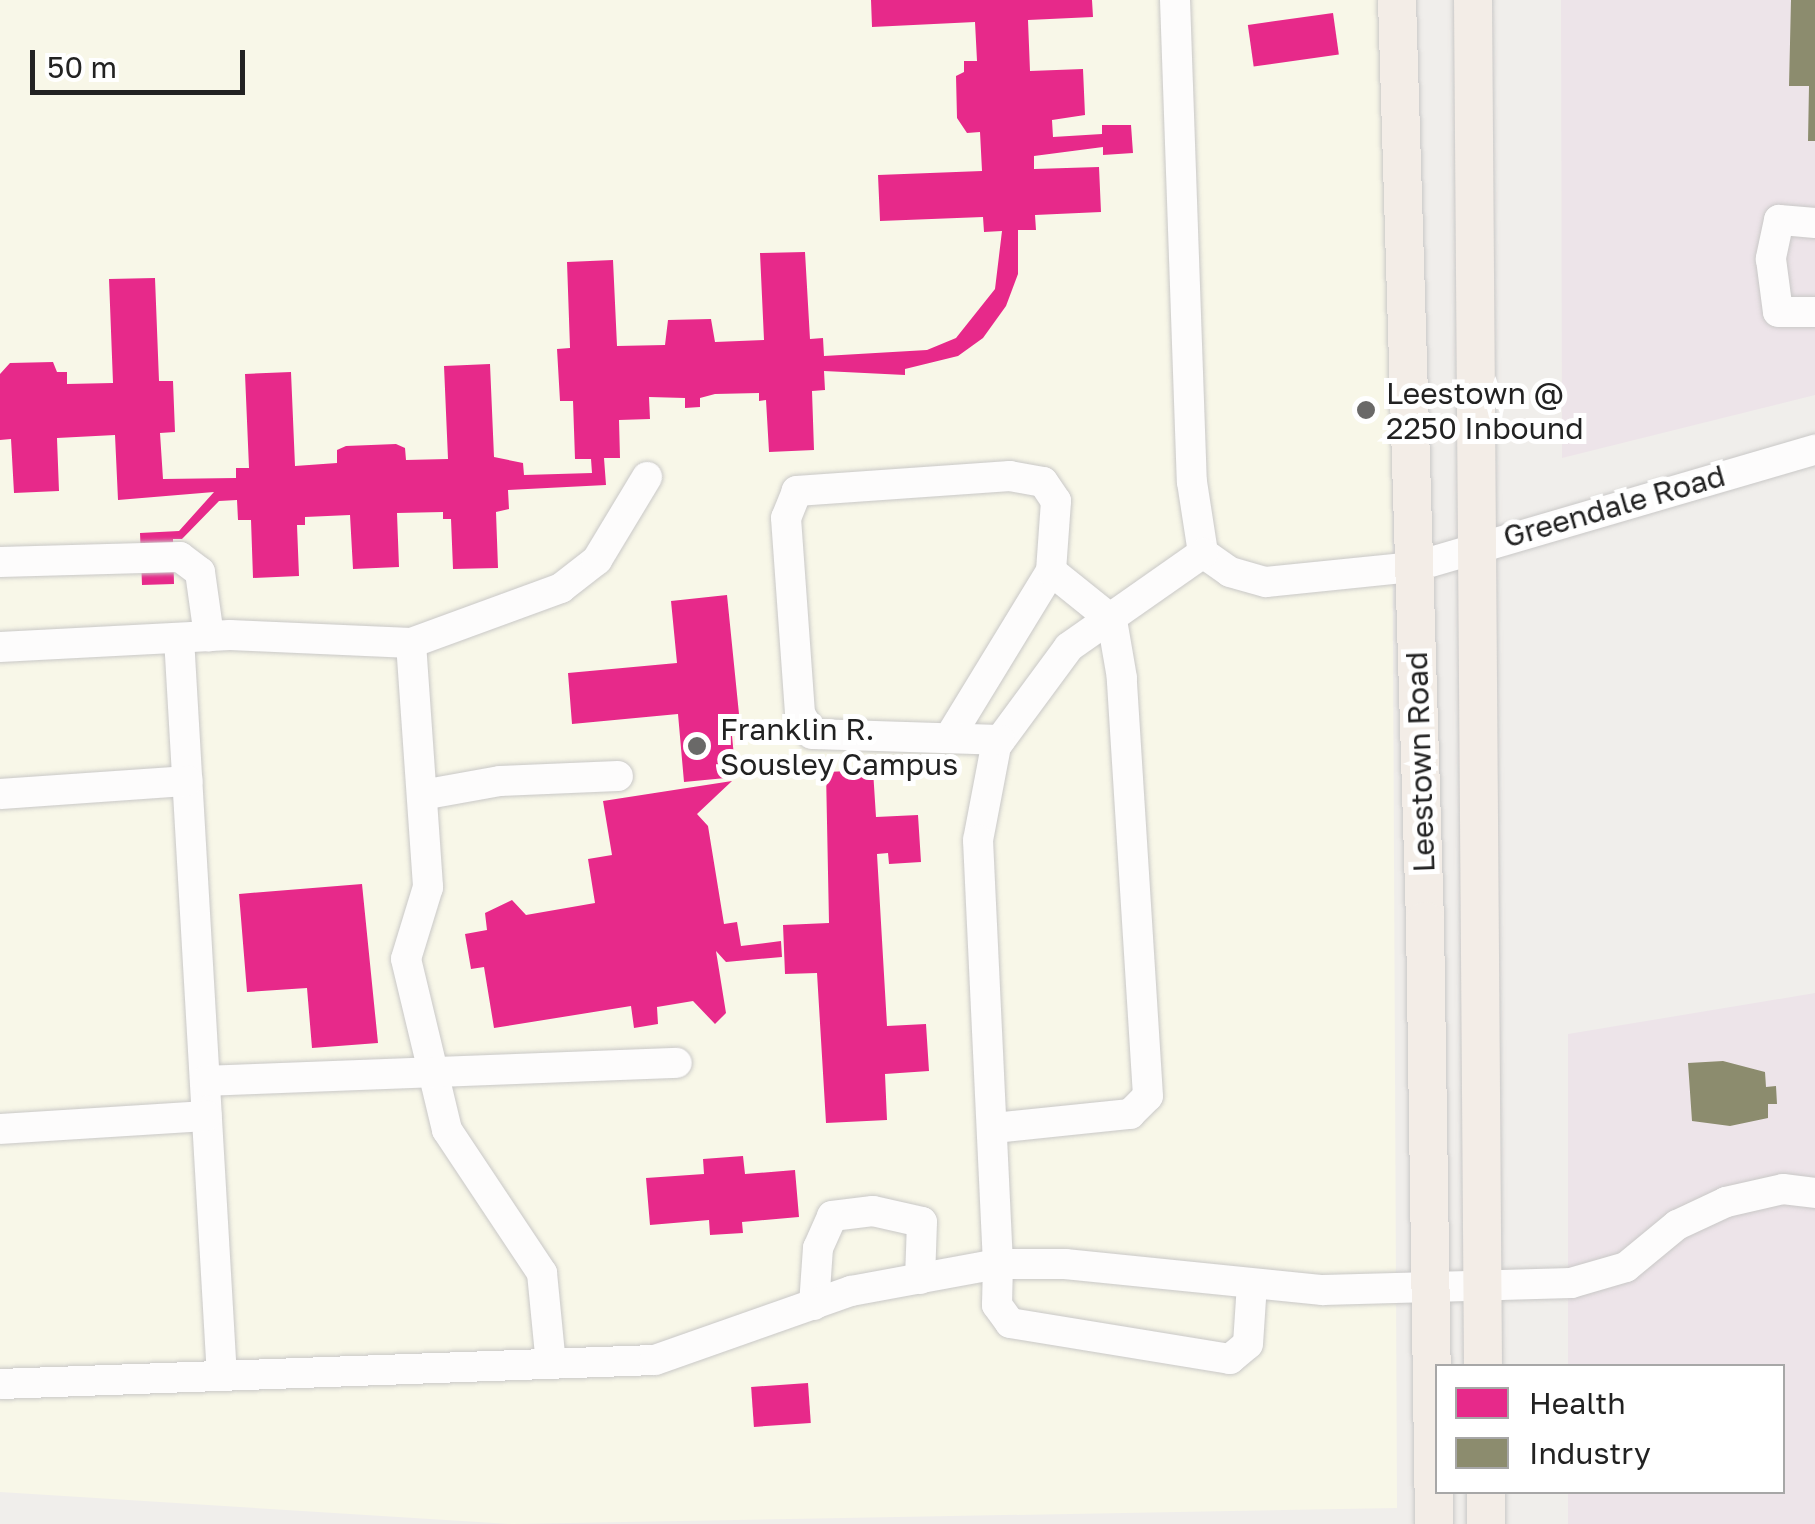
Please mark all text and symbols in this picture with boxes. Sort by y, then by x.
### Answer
scale bar [35,30,250,92]
text: 50 m [47,49,117,85]
place label: Leestown @ 2250 Inbound [1386,375,1584,446]
marker: Leestown @ 2250 Inbound [1355,399,1377,421]
street label: Greendale Road [1499,457,1729,555]
street label: Leestown Road [1398,651,1442,873]
place label: Franklin R. Sousley Campus [720,711,958,782]
marker: Franklin R. Sousley Campus [684,733,710,759]
legend [1435,1364,1785,1494]
text: Health [1529,1385,1626,1421]
text: Industry [1529,1435,1651,1471]

